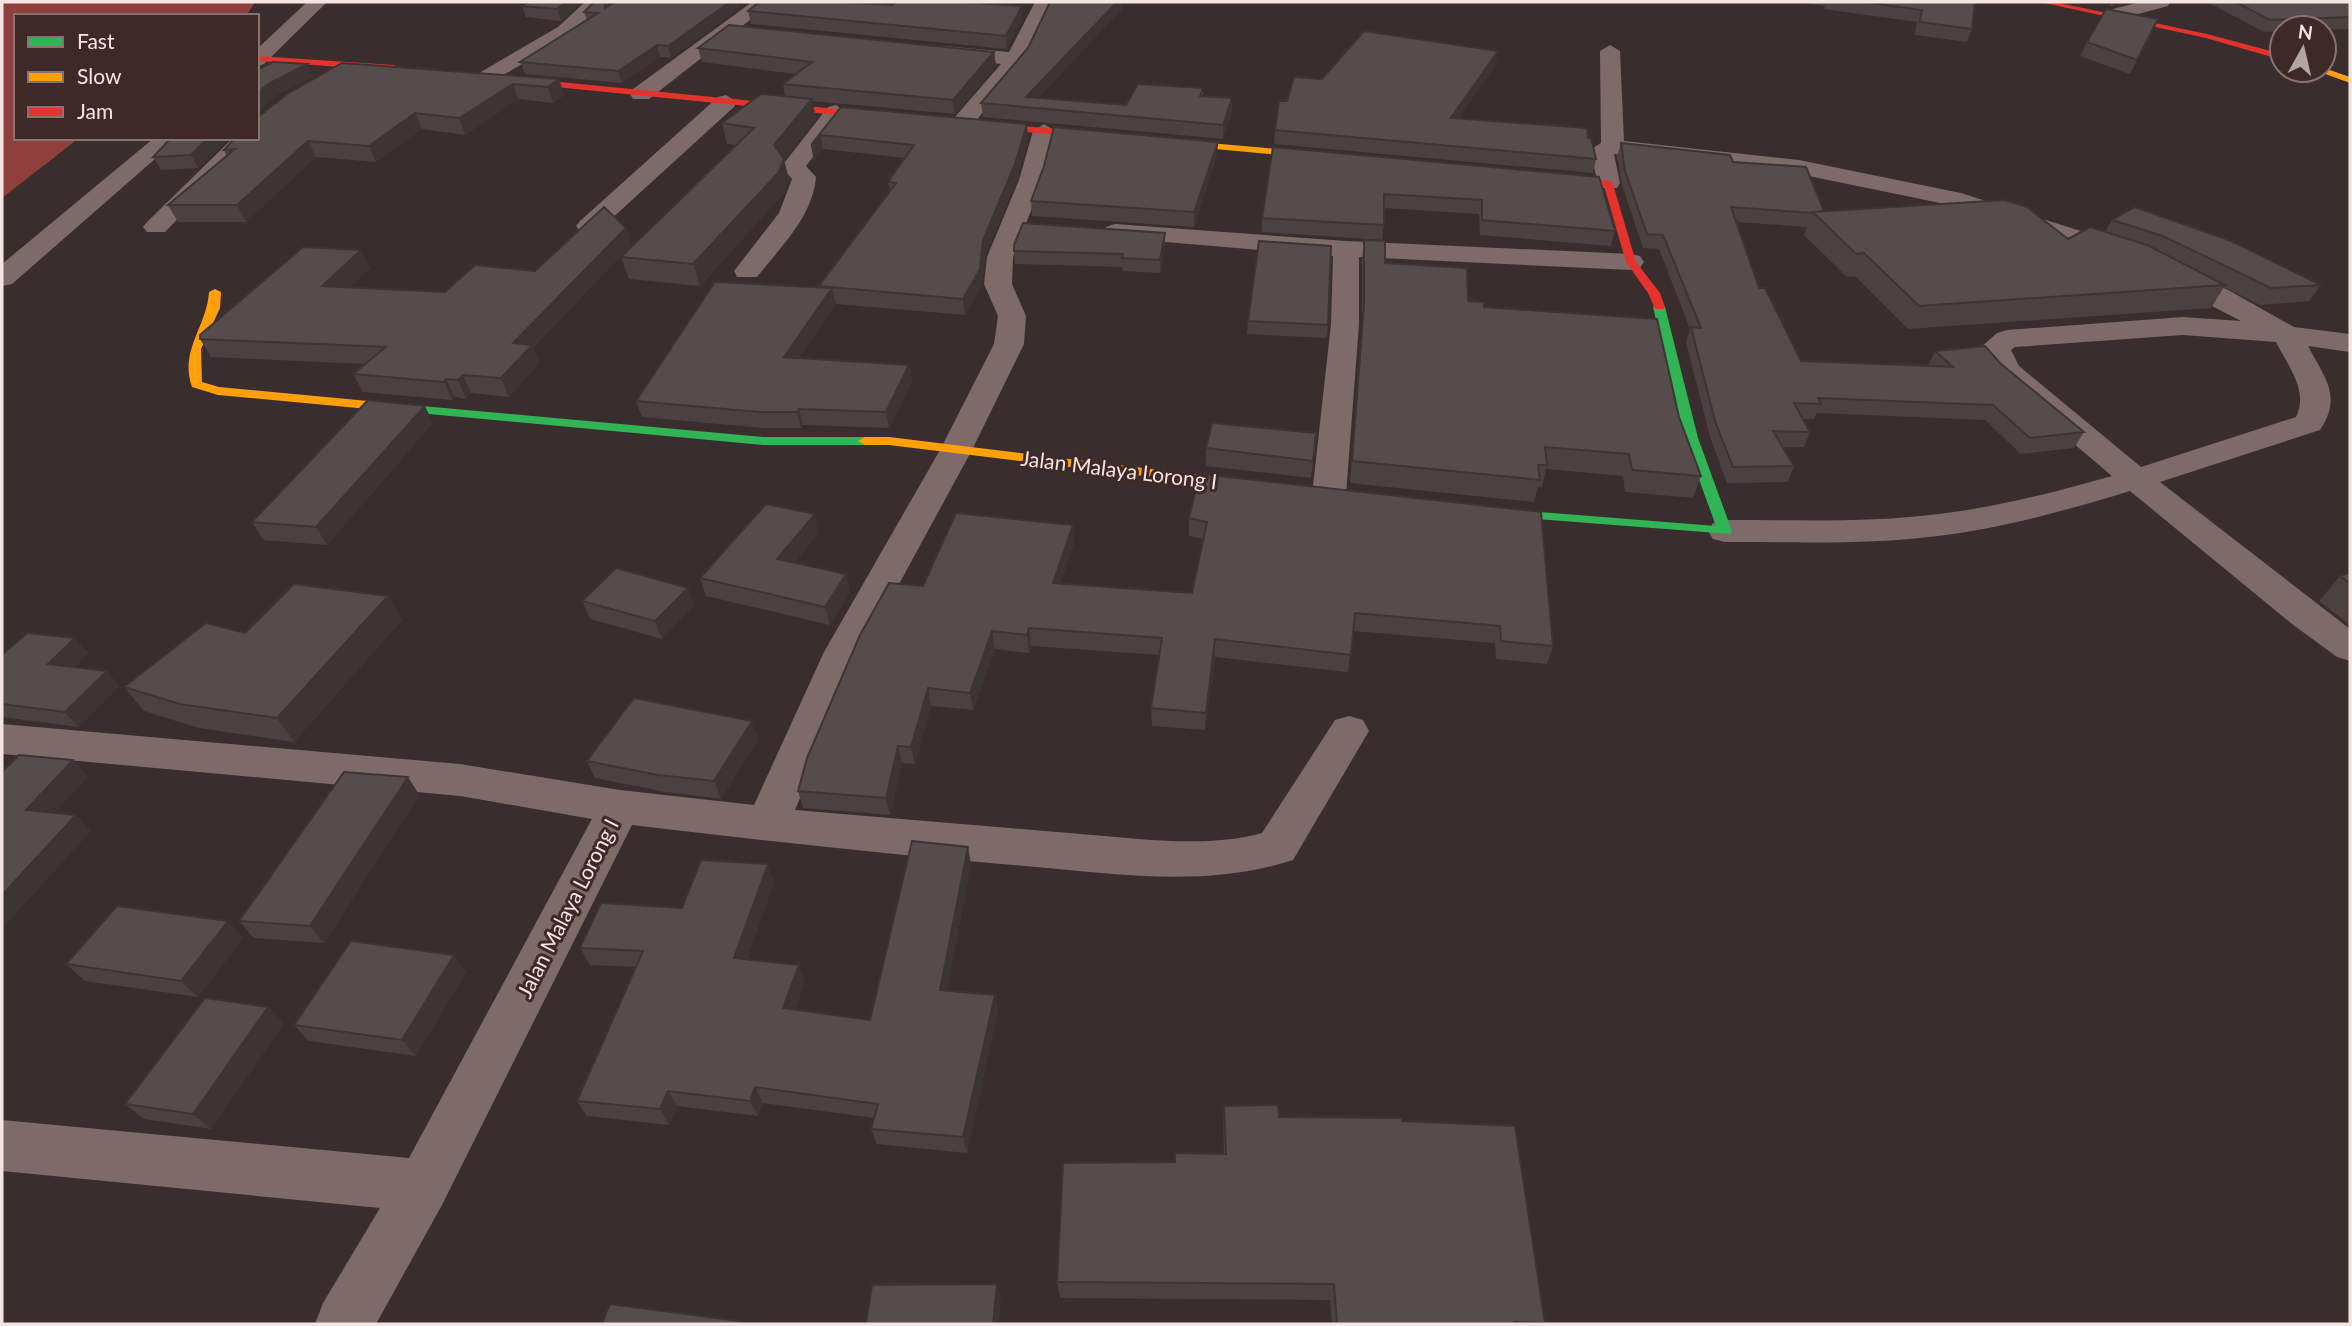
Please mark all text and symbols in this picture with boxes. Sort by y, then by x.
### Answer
legend [14,14,259,140]
north arrow [2268,14,2338,84]
text: N [2297,19,2314,44]
text: Fast [77,28,115,53]
text: Slow [77,63,122,88]
text: Jam [77,98,113,123]
street label: Jalan Malaya Lorong I [1019,445,1219,493]
street label: Jalan Malaya Lorong I [511,814,623,1002]

